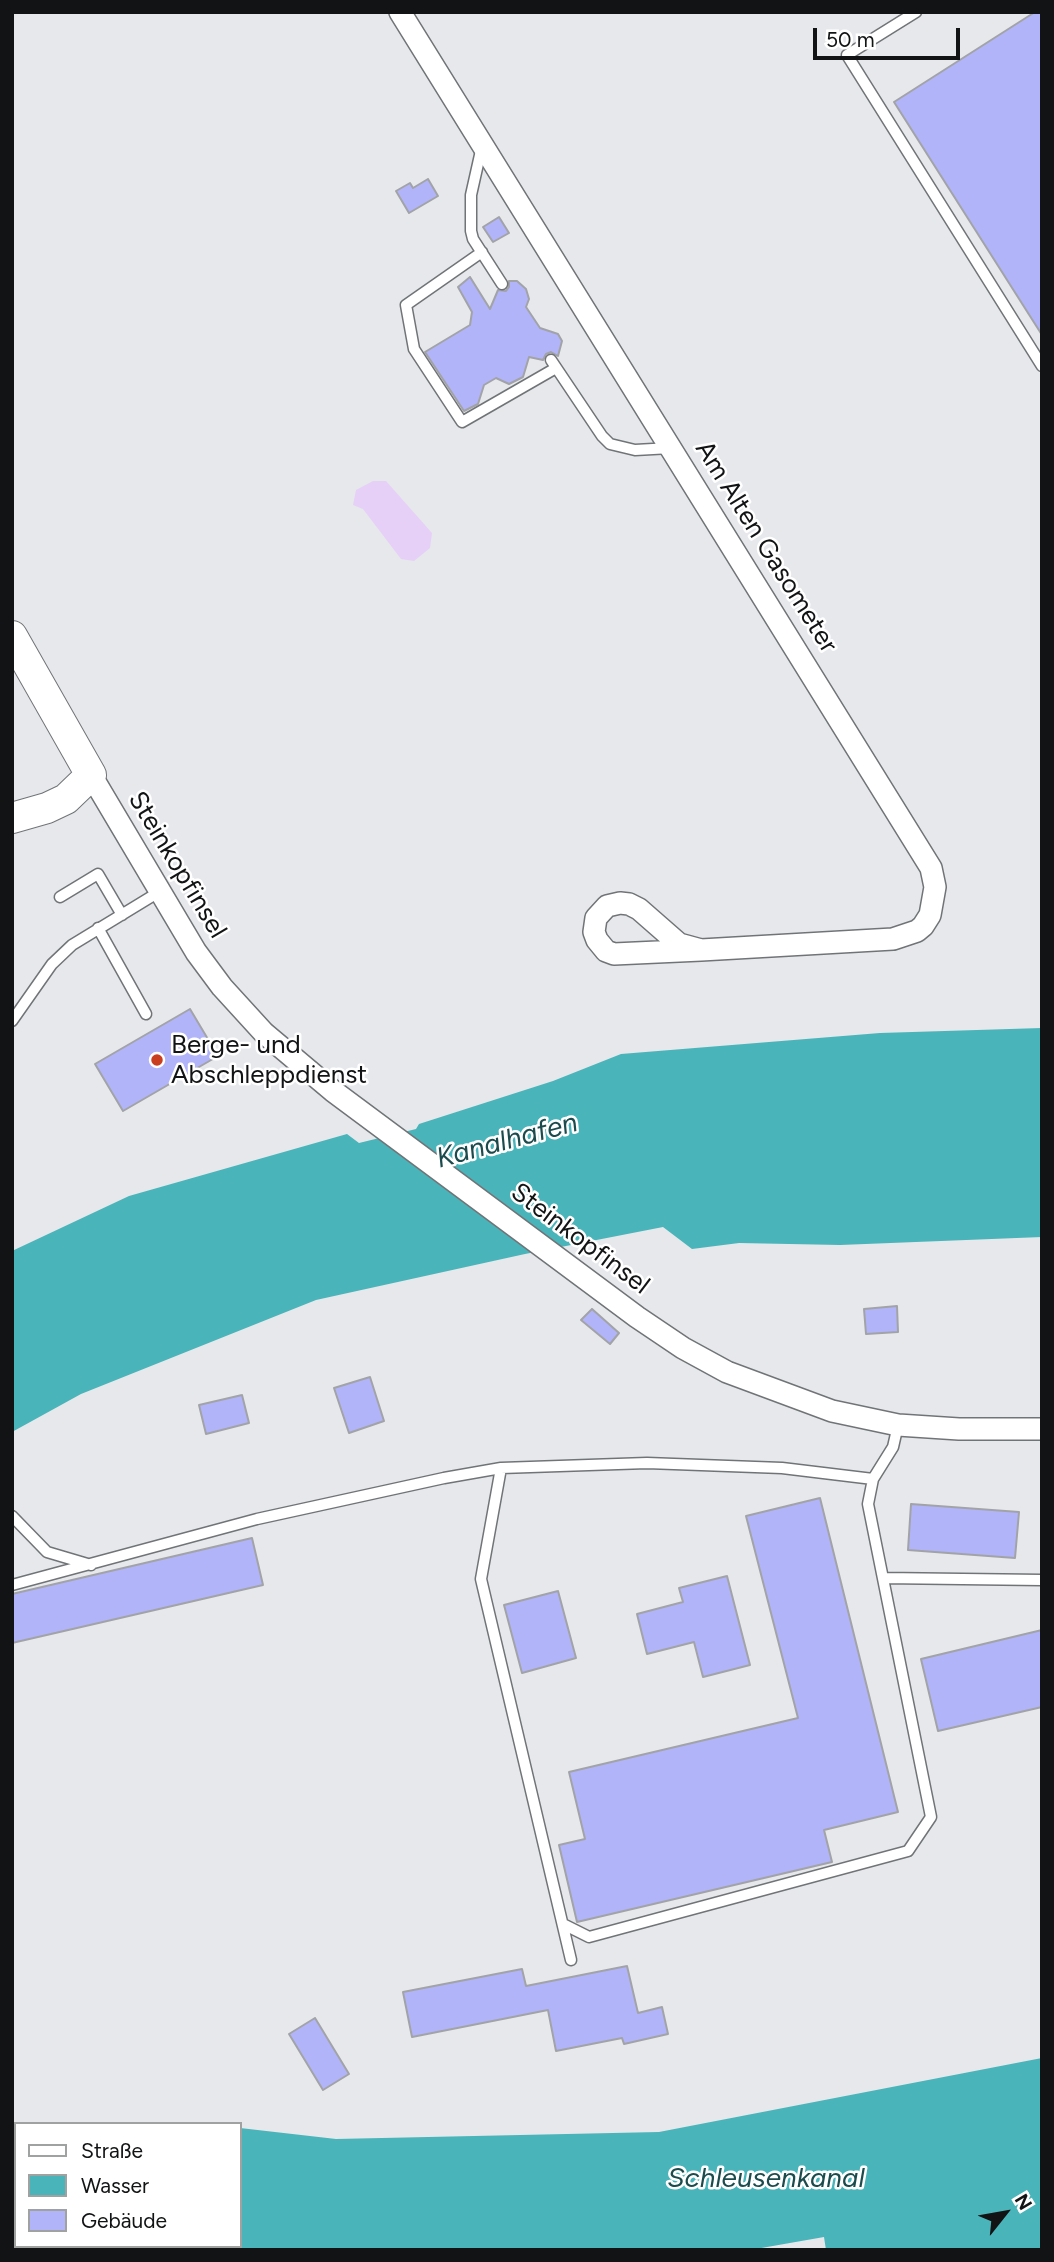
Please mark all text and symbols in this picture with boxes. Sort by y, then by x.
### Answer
scale bar [816,14,963,58]
text: 50 m [826,27,875,52]
street label: Am Alten Gasometer [688,435,844,659]
street label: Steinkopfinsel [121,786,233,944]
place label: Berge- und Abschleppdienst [171,1029,367,1090]
marker: Berge- und Abschleppdienst [149,1052,165,1068]
water label: Kanalhafen [433,1106,581,1176]
street label: Steinkopfinsel [505,1177,655,1301]
legend [14,2122,242,2248]
text: Straße [81,2138,143,2163]
water label: Schleusenkanal [667,2162,865,2196]
text: Wasser [81,2173,149,2198]
north arrow [970,2178,1040,2248]
text: N [1010,2190,1037,2214]
text: Gebäude [81,2208,167,2233]

